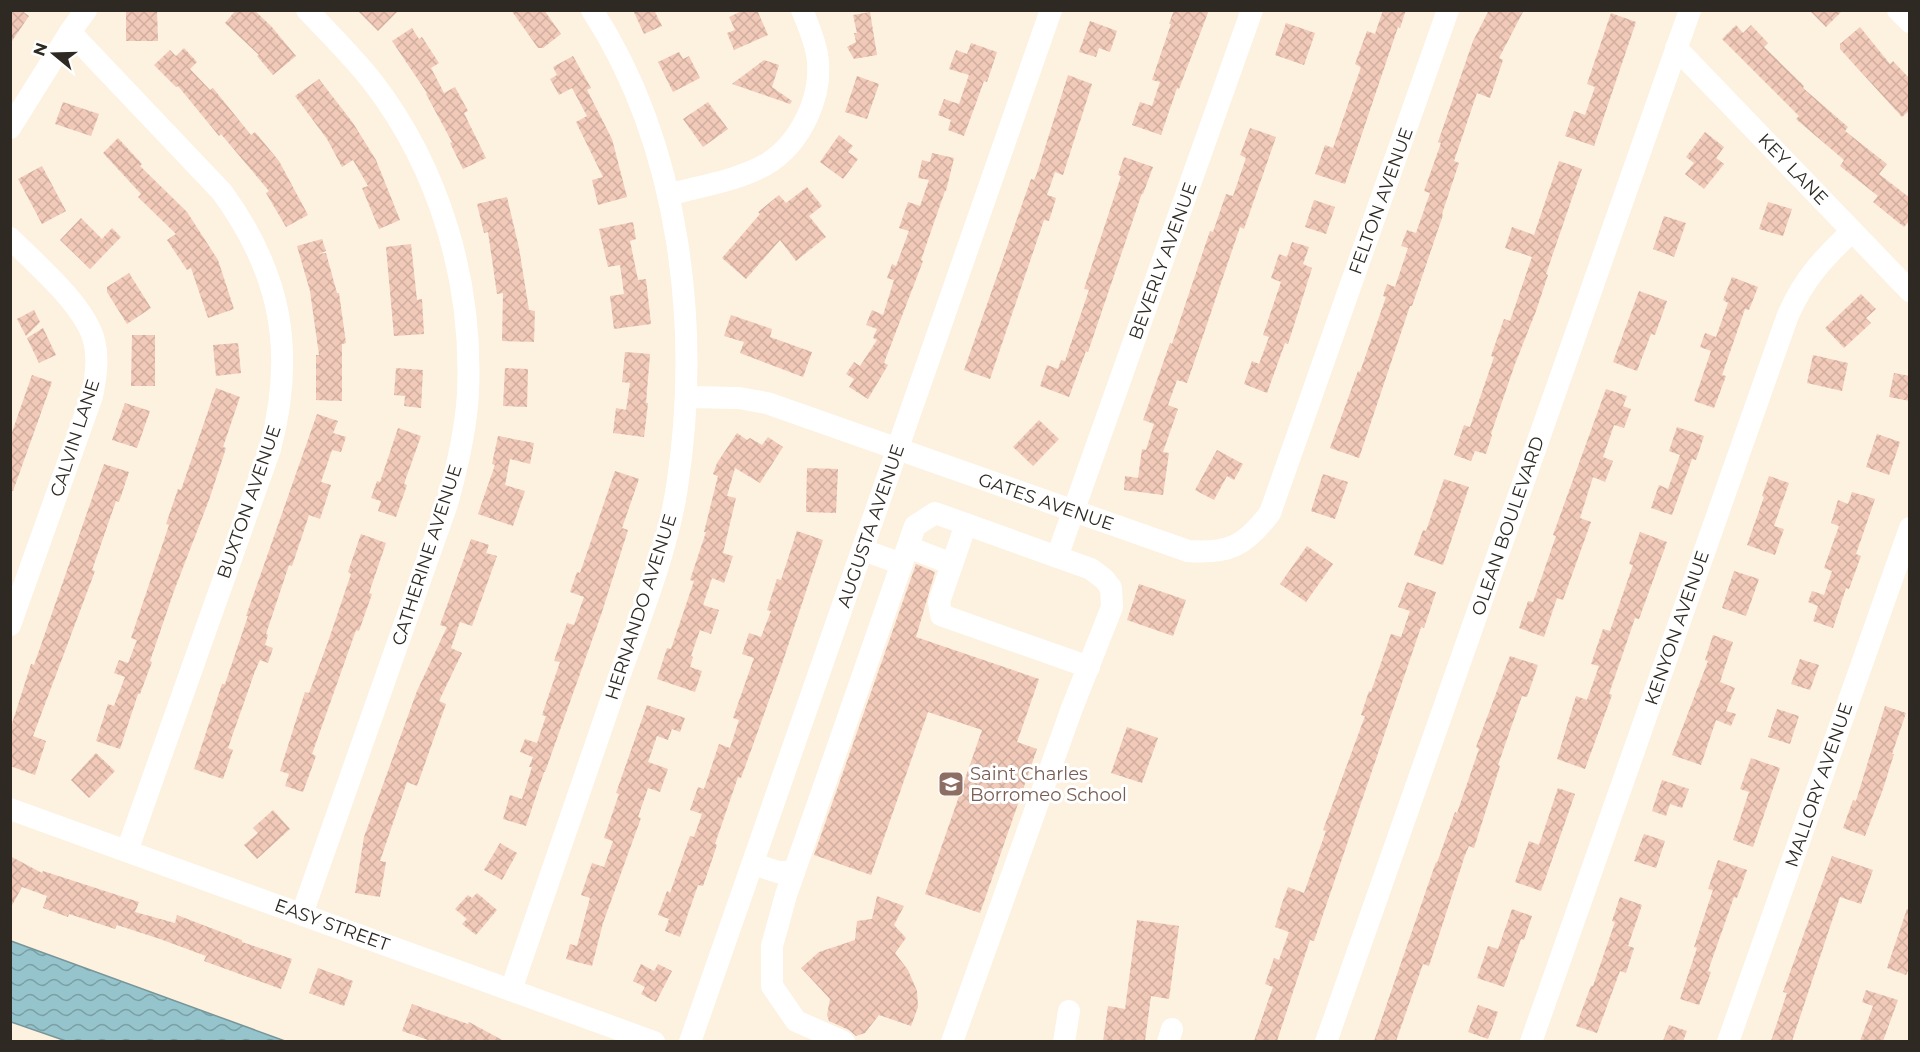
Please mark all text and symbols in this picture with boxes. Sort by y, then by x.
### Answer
north arrow [24,24,84,84]
text: N [29,40,51,58]
street label: FELTON AVENUE [1344,125,1418,277]
street label: KEY LANE [1753,129,1833,209]
street label: BEVERLY AVENUE [1124,179,1202,343]
street label: CALVIN LANE [46,376,104,500]
street label: BUXTON AVENUE [212,422,286,582]
street label: OLEAN BOULEVARD [1467,433,1549,619]
street label: AUGUSTA AVENUE [833,442,909,610]
street label: CATHERINE AVENUE [387,462,467,648]
street label: GATES AVENUE [975,469,1117,535]
street label: HERNANDO AVENUE [601,511,681,703]
street label: KENYON AVENUE [1640,548,1714,708]
street label: MALLORY AVENUE [1780,700,1858,870]
place label: Saint Charles Borromeo School [970,763,1127,806]
school or university icon: Saint Charles Borromeo School [936,769,966,799]
street label: EASY STREET [272,894,393,956]

